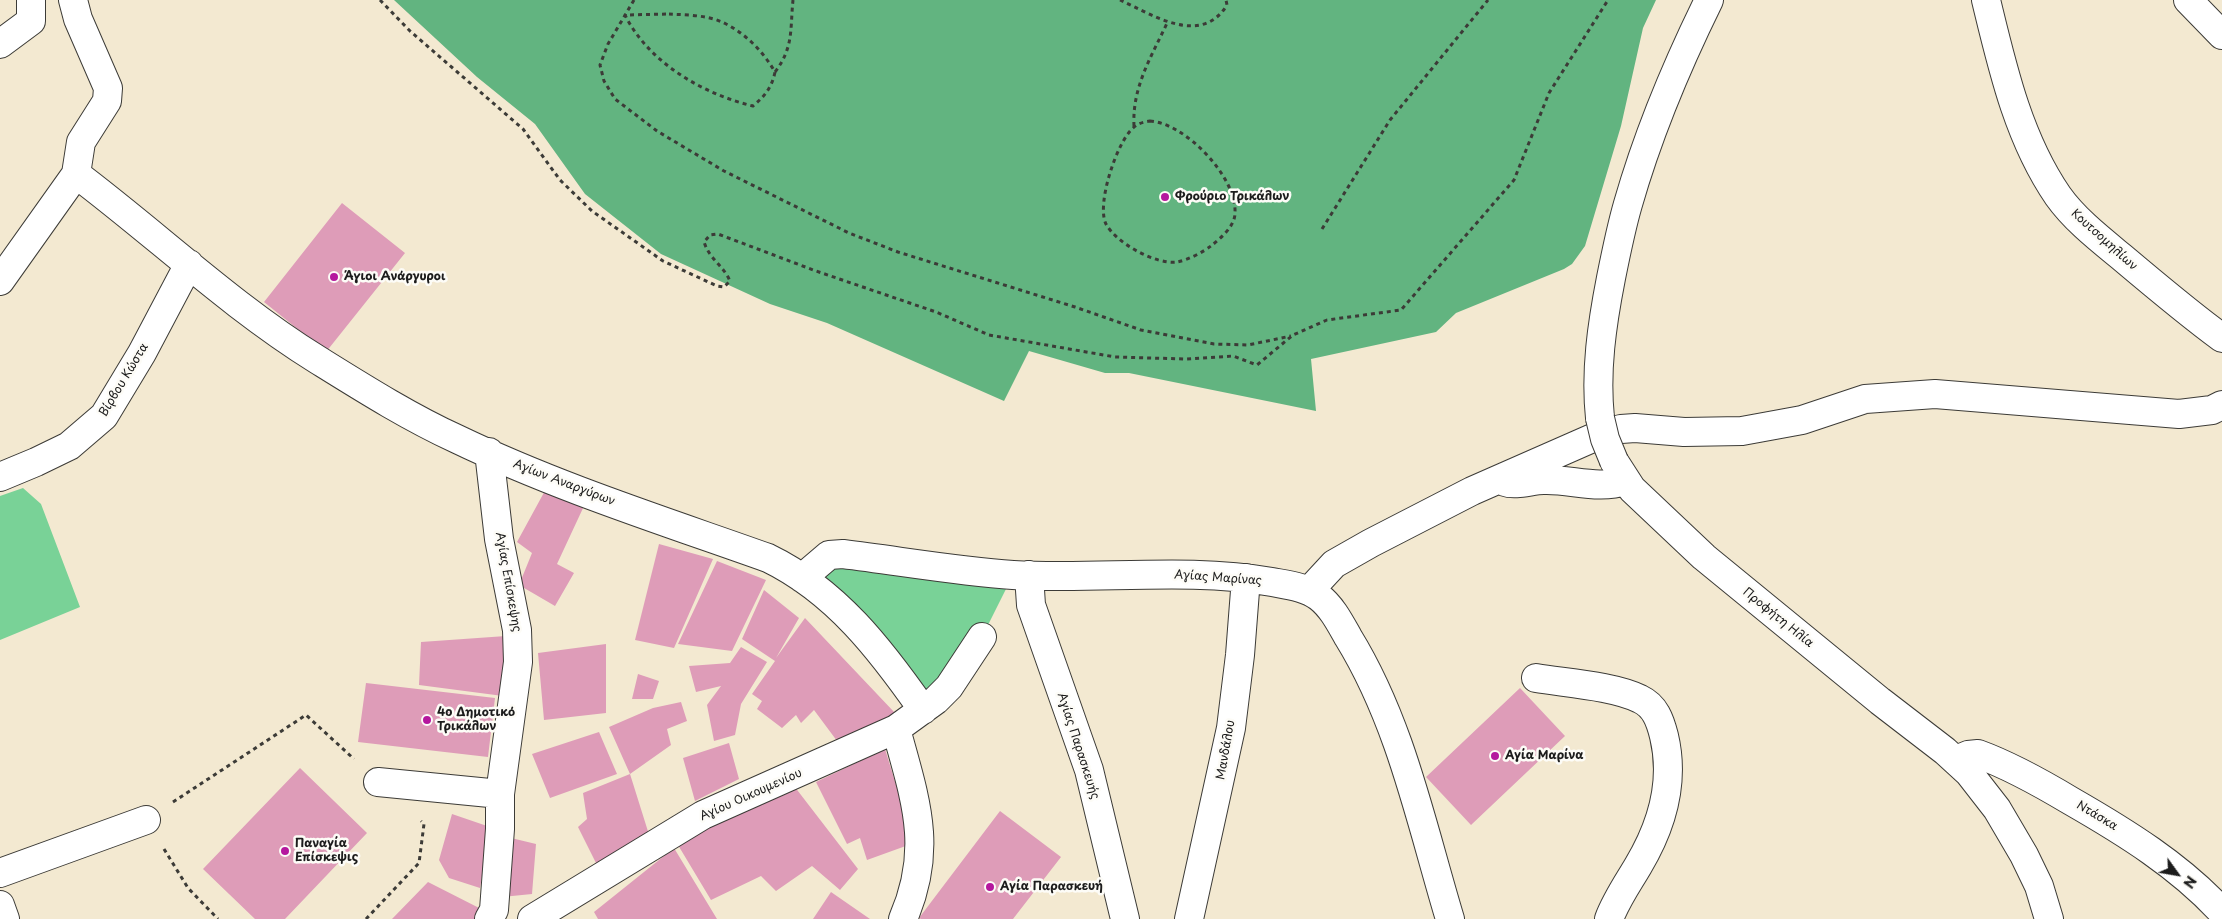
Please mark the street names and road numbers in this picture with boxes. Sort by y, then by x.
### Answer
street label: Κουτσομηλίων [2068,206,2140,274]
street label: Βίρβου Κώστα [96,341,152,419]
street label: Αγίων Αναργύρων [511,457,617,509]
street label: Αγίας Επίσκεψης [492,531,524,633]
street label: Αγίας Μαρίνας [1174,568,1262,588]
street label: Προφήτη Ηλία [1740,585,1816,651]
street label: Αγίας Παρασκευής [1054,691,1102,801]
street label: Μανδάλου [1214,719,1238,781]
street label: Αγίου Οικουμενίου [698,766,804,824]
street label: Ντάσκα [2074,798,2120,834]

